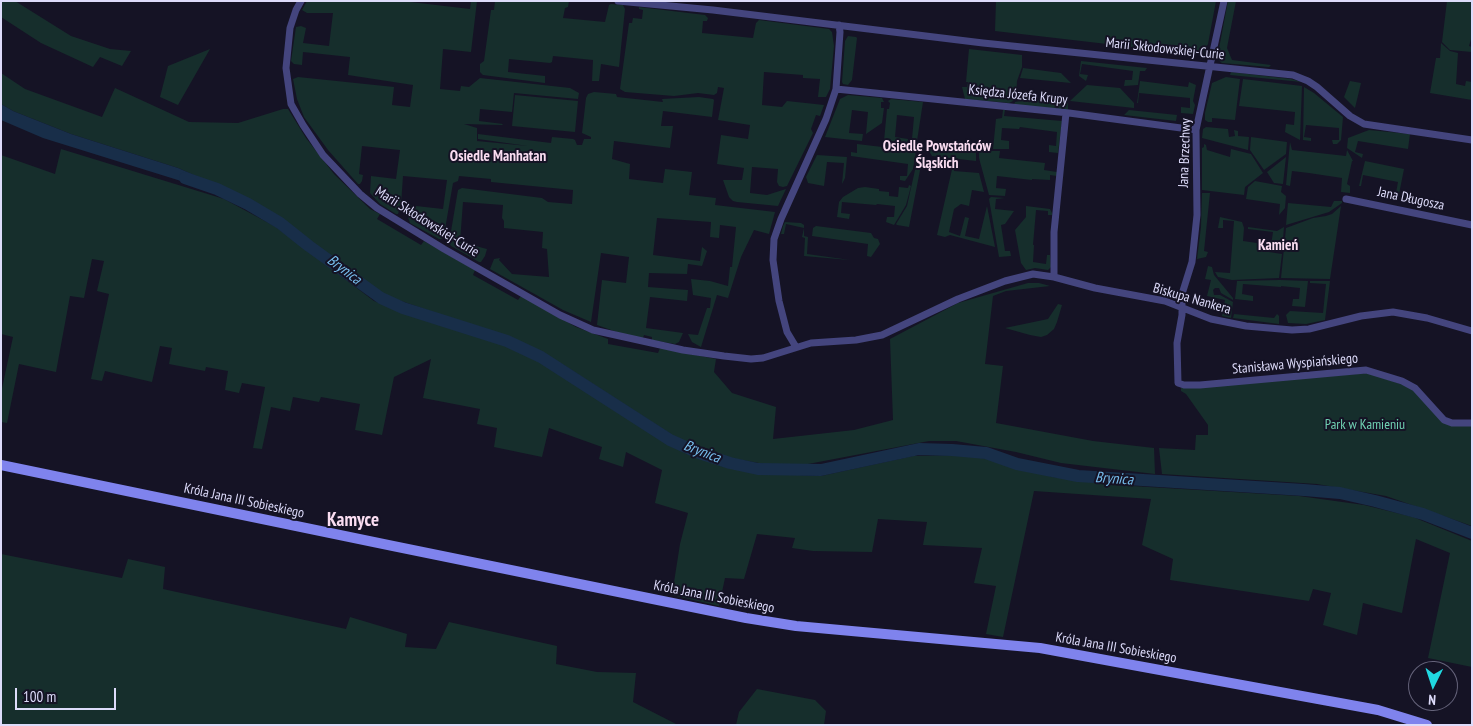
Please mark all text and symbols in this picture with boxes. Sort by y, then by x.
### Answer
street label: Marii Skłodowskiej-Curie [1105,34,1225,64]
street label: Księdza Józefa Krupy [968,81,1068,109]
street label: Jana Brzechwy [1175,118,1195,188]
district label: Osiedle Powstańców Śląskich [883,138,991,173]
district label: Osiedle Manhatan [450,148,546,166]
street label: Marii Skłodowskiej-Curie [372,183,482,261]
street label: Jana Długosza [1376,184,1446,214]
district label: Kamień [1258,237,1298,255]
water label: Brynica [323,251,365,289]
street label: Biskupa Nankera [1151,280,1233,318]
street label: Stanisława Wyspiańskiego [1231,350,1359,378]
park label: Park w Kamieniu [1325,417,1405,433]
water label: Brynica [681,437,723,467]
water label: Brynica [1094,469,1134,489]
street label: Króla Jana III Sobieskiego [182,480,306,522]
district label: Kamyce [327,510,379,532]
street label: Króla Jana III Sobieskiego [652,577,776,617]
street label: Króla Jana III Sobieskiego [1054,629,1178,667]
north arrow [1408,661,1458,711]
scale bar [18,678,119,710]
text: 100 m [23,687,56,706]
text: N [1428,691,1436,709]

